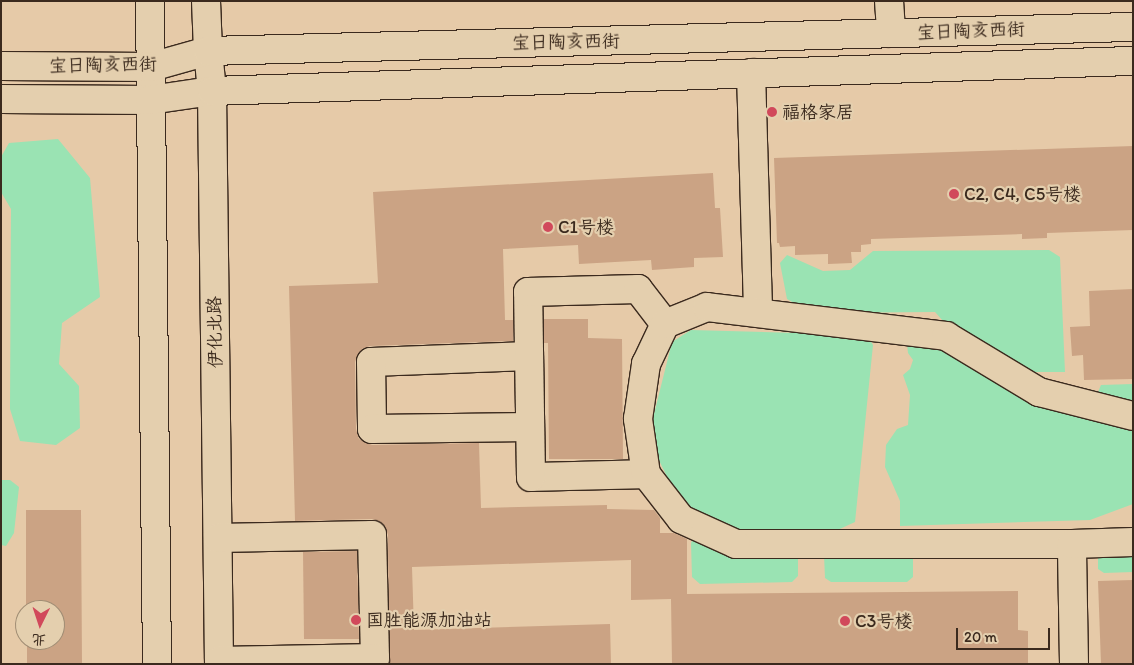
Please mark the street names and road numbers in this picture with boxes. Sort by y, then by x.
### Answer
street label: 宝日陶亥西街 [917,18,1025,44]
street label: 宝日陶亥西街 [512,30,620,54]
street label: 宝日陶亥西街 [49,53,157,77]
street label: 伊化北路 [204,296,226,368]

